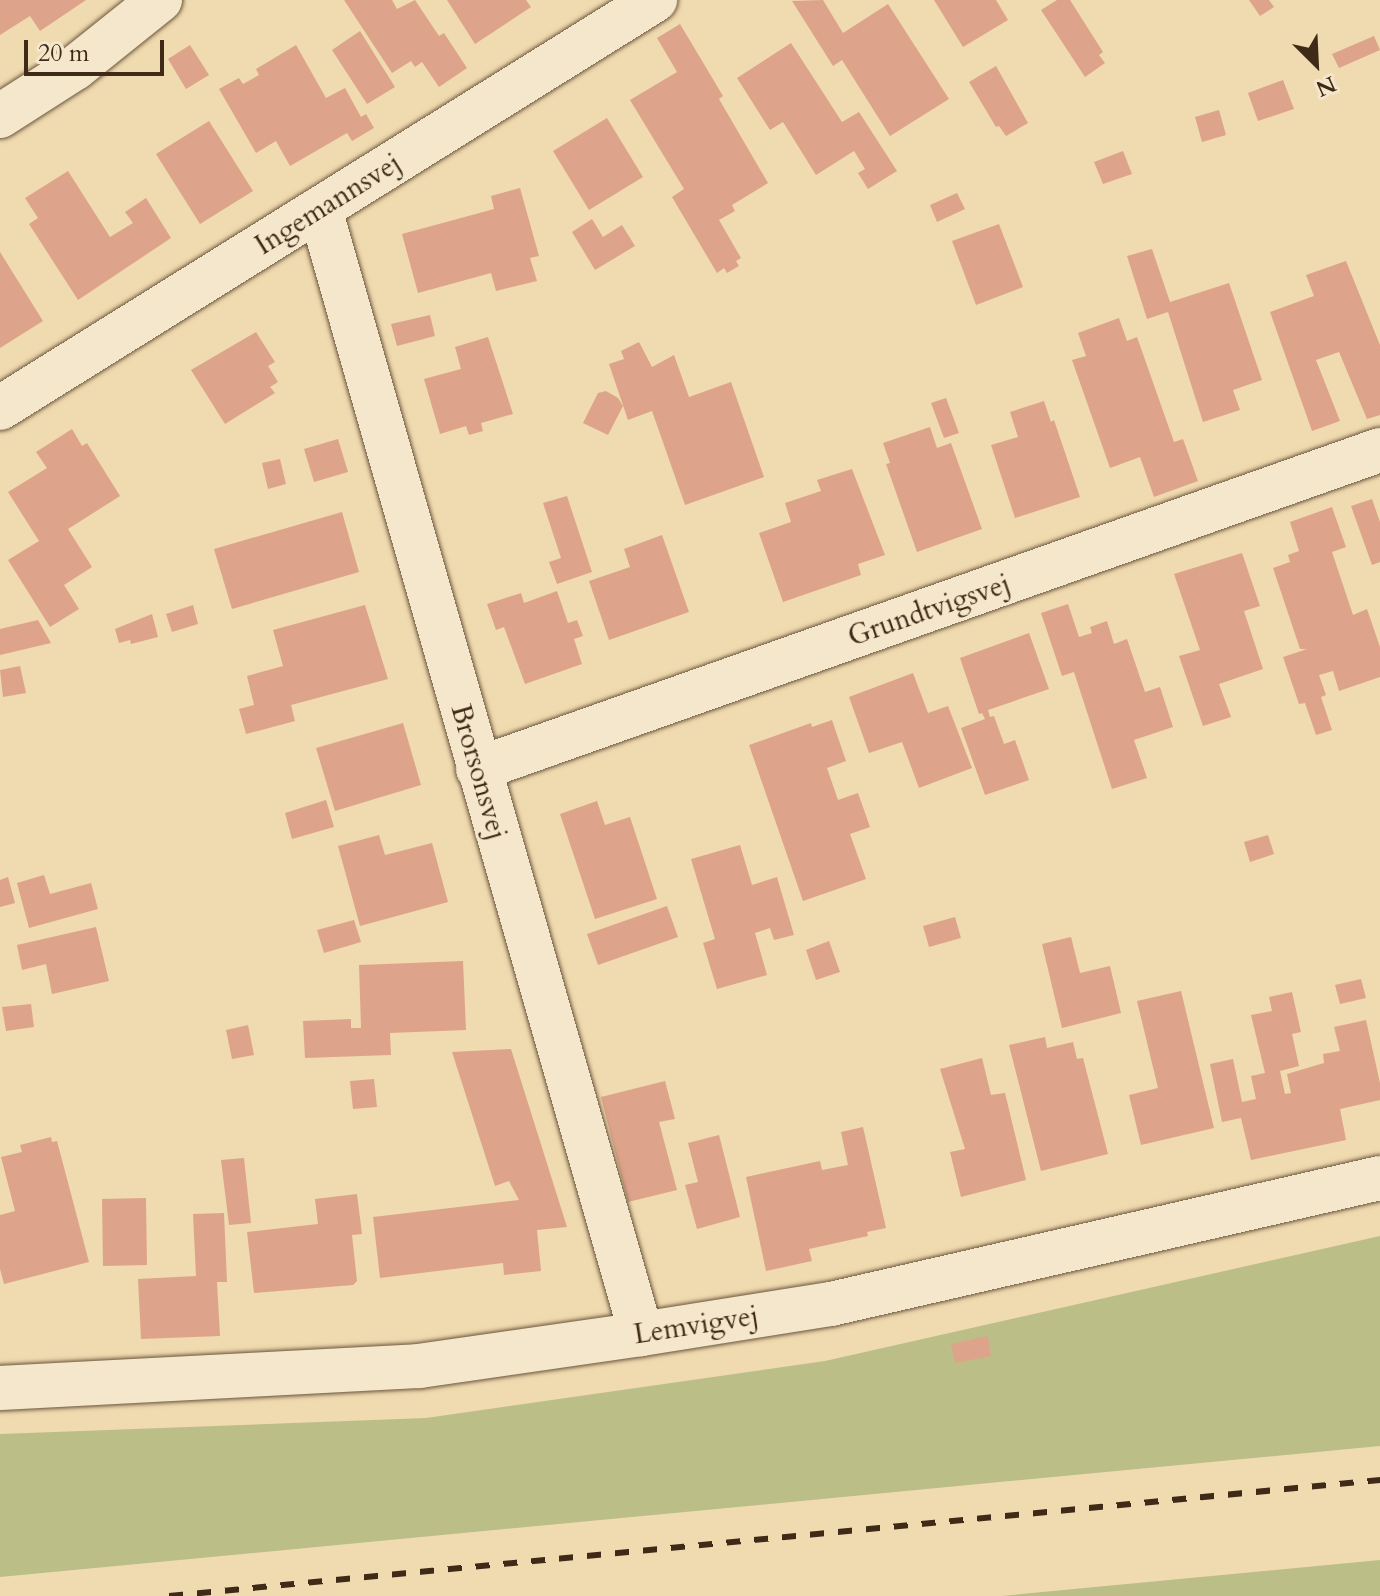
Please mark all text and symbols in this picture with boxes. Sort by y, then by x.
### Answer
scale bar [28,24,168,74]
north arrow [1276,24,1356,104]
text: 20 m [38,37,89,70]
text: N [1311,68,1341,104]
street label: Ingemannsvej [249,146,407,262]
street label: Grundtvigsvej [844,567,1014,653]
street label: Brorsonsvej [444,700,514,844]
street label: Lemvigvej [631,1299,761,1351]

